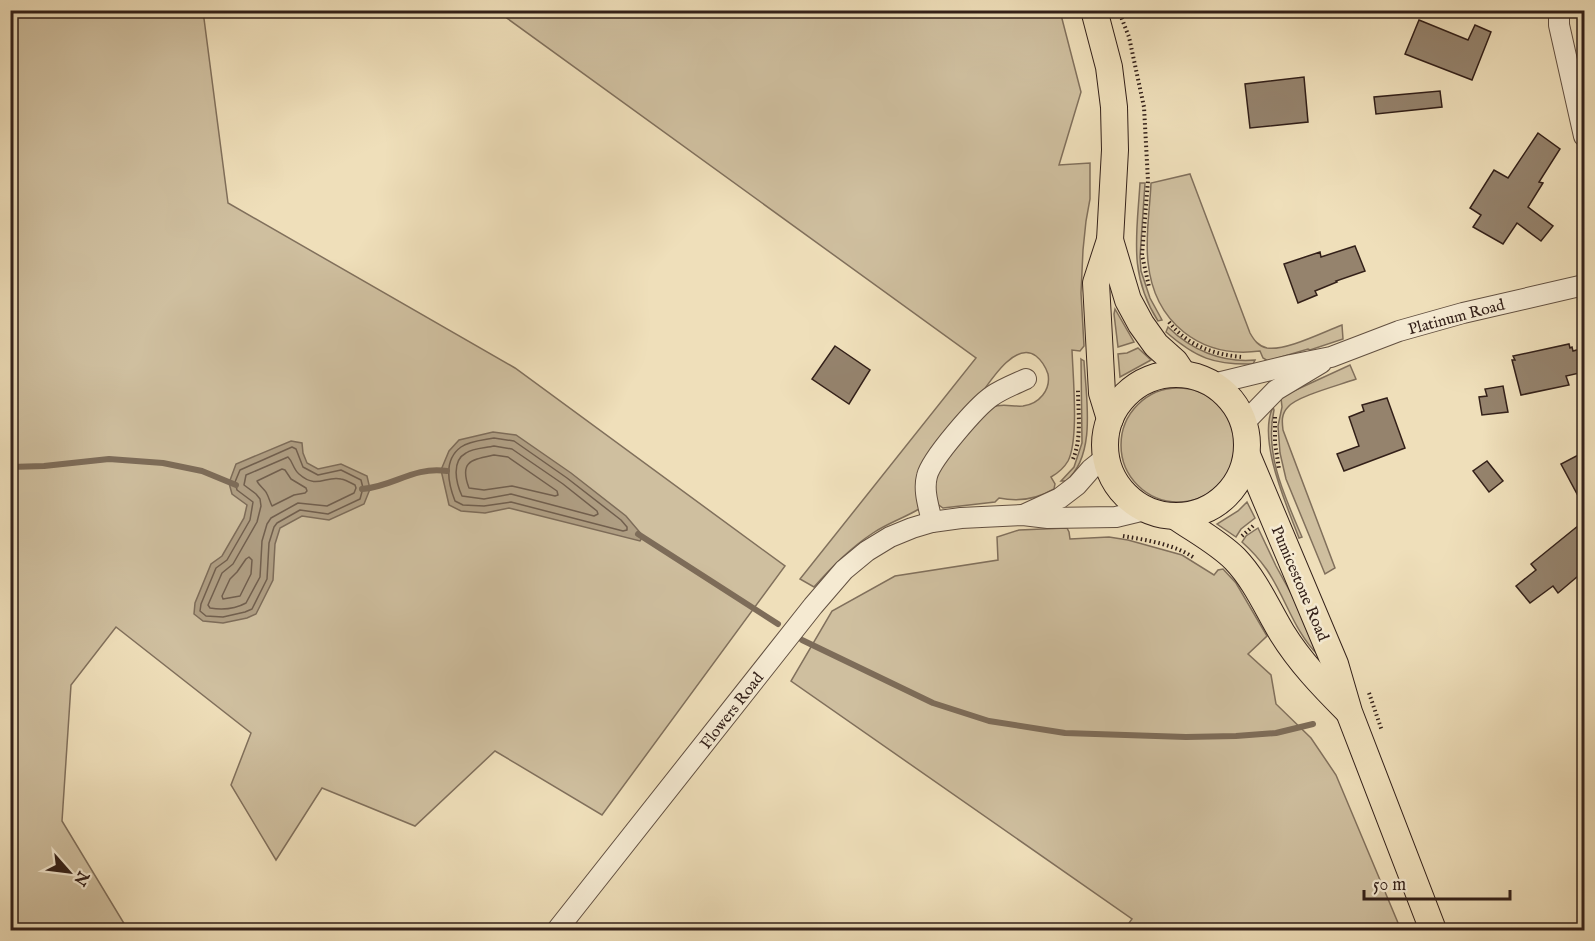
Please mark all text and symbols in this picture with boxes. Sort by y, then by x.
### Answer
street label: Platinum Road [1406,295,1507,340]
street label: Pumicestone Road [1266,523,1333,645]
street label: Flowers Road [696,669,769,754]
north arrow [39,842,99,902]
scale bar [1364,863,1510,901]
text: N [68,866,93,889]
text: 50 m [1373,874,1406,897]

